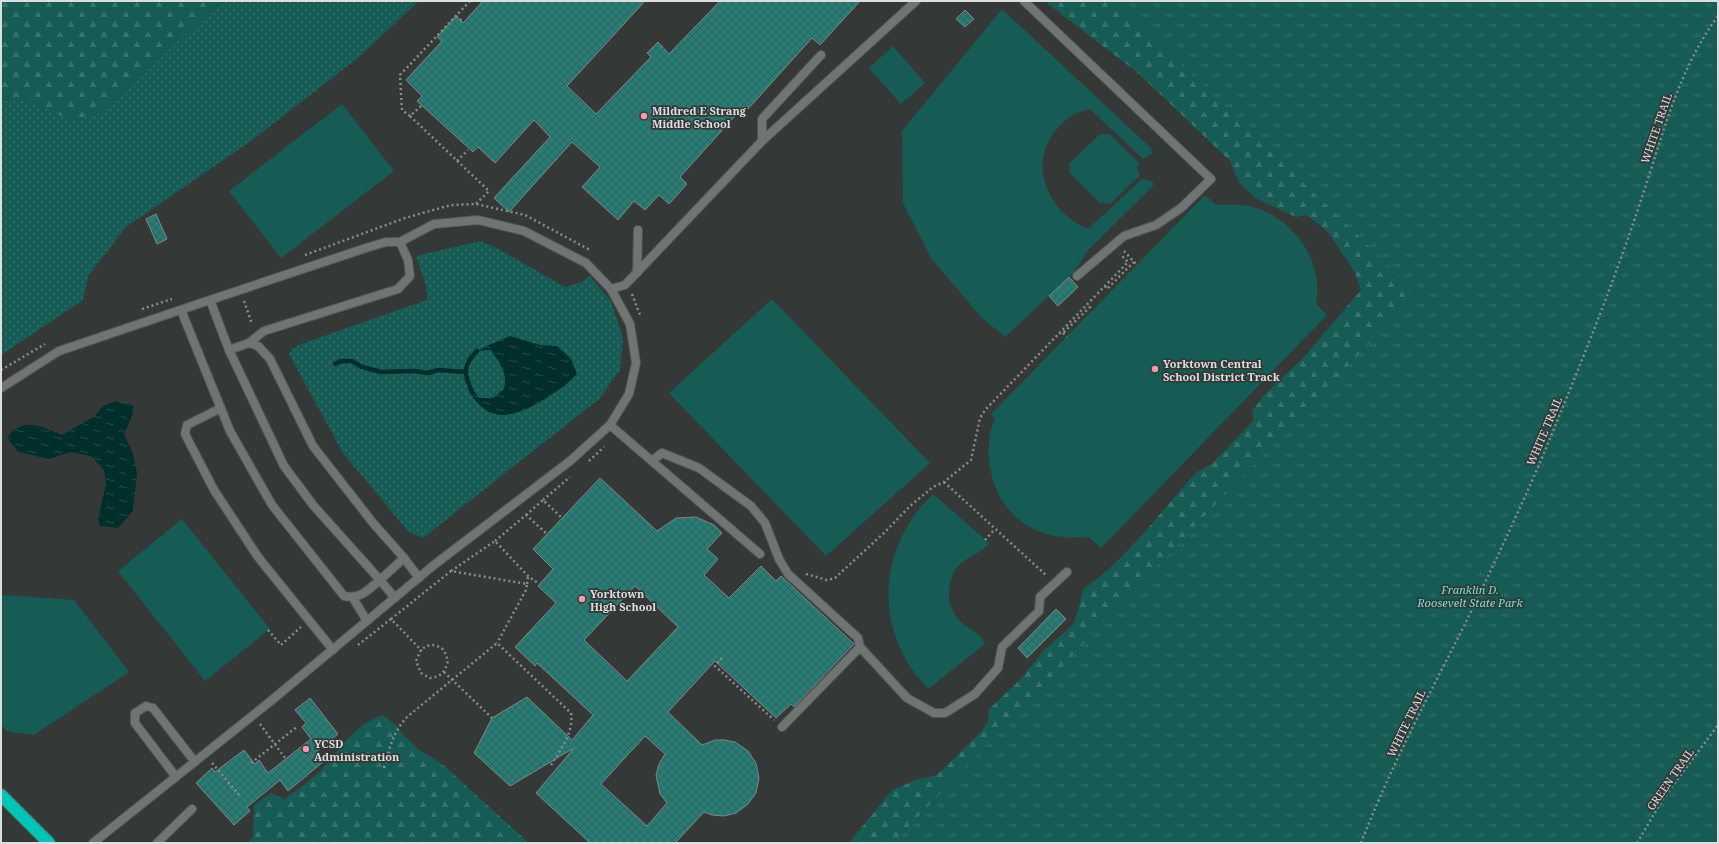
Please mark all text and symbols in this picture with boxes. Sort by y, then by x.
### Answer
street label: WHITE TRAIL [1637,91,1675,165]
place label: Mildred E Strang Middle School [652,103,747,131]
marker: Mildred E Strang Middle School [639,111,649,121]
place label: Yorktown Central School District Track [1163,356,1280,384]
marker: Yorktown Central School District Track [1150,364,1160,374]
street label: WHITE TRAIL [1523,394,1565,468]
park label: Franklin D. Roosevelt State Park [1416,582,1523,610]
place label: Yorktown High School [590,586,656,614]
marker: Yorktown High School [577,594,587,604]
street label: WHITE TRAIL [1383,687,1429,759]
place label: YCSD Administration [314,736,400,764]
marker: YCSD Administration [301,744,311,754]
street label: GREEN TRAIL [1643,745,1697,813]

